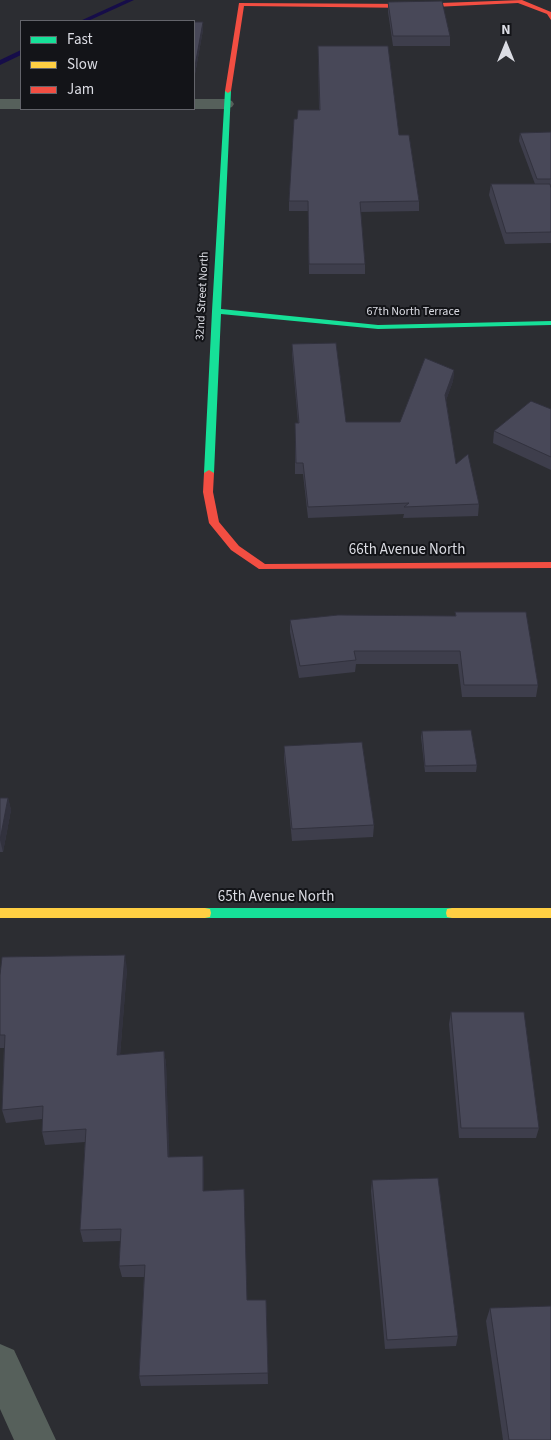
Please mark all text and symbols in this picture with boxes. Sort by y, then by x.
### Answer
legend [20,20,195,110]
north arrow [481,20,531,70]
text: N [501,20,511,40]
text: Fast [67,29,93,50]
text: Slow [67,54,98,75]
text: Jam [67,79,94,100]
street label: 32nd Street North [193,251,213,341]
street label: 67th North Terrace [366,305,460,319]
street label: 66th Avenue North [349,542,465,560]
street label: 65th Avenue North [218,889,334,907]

